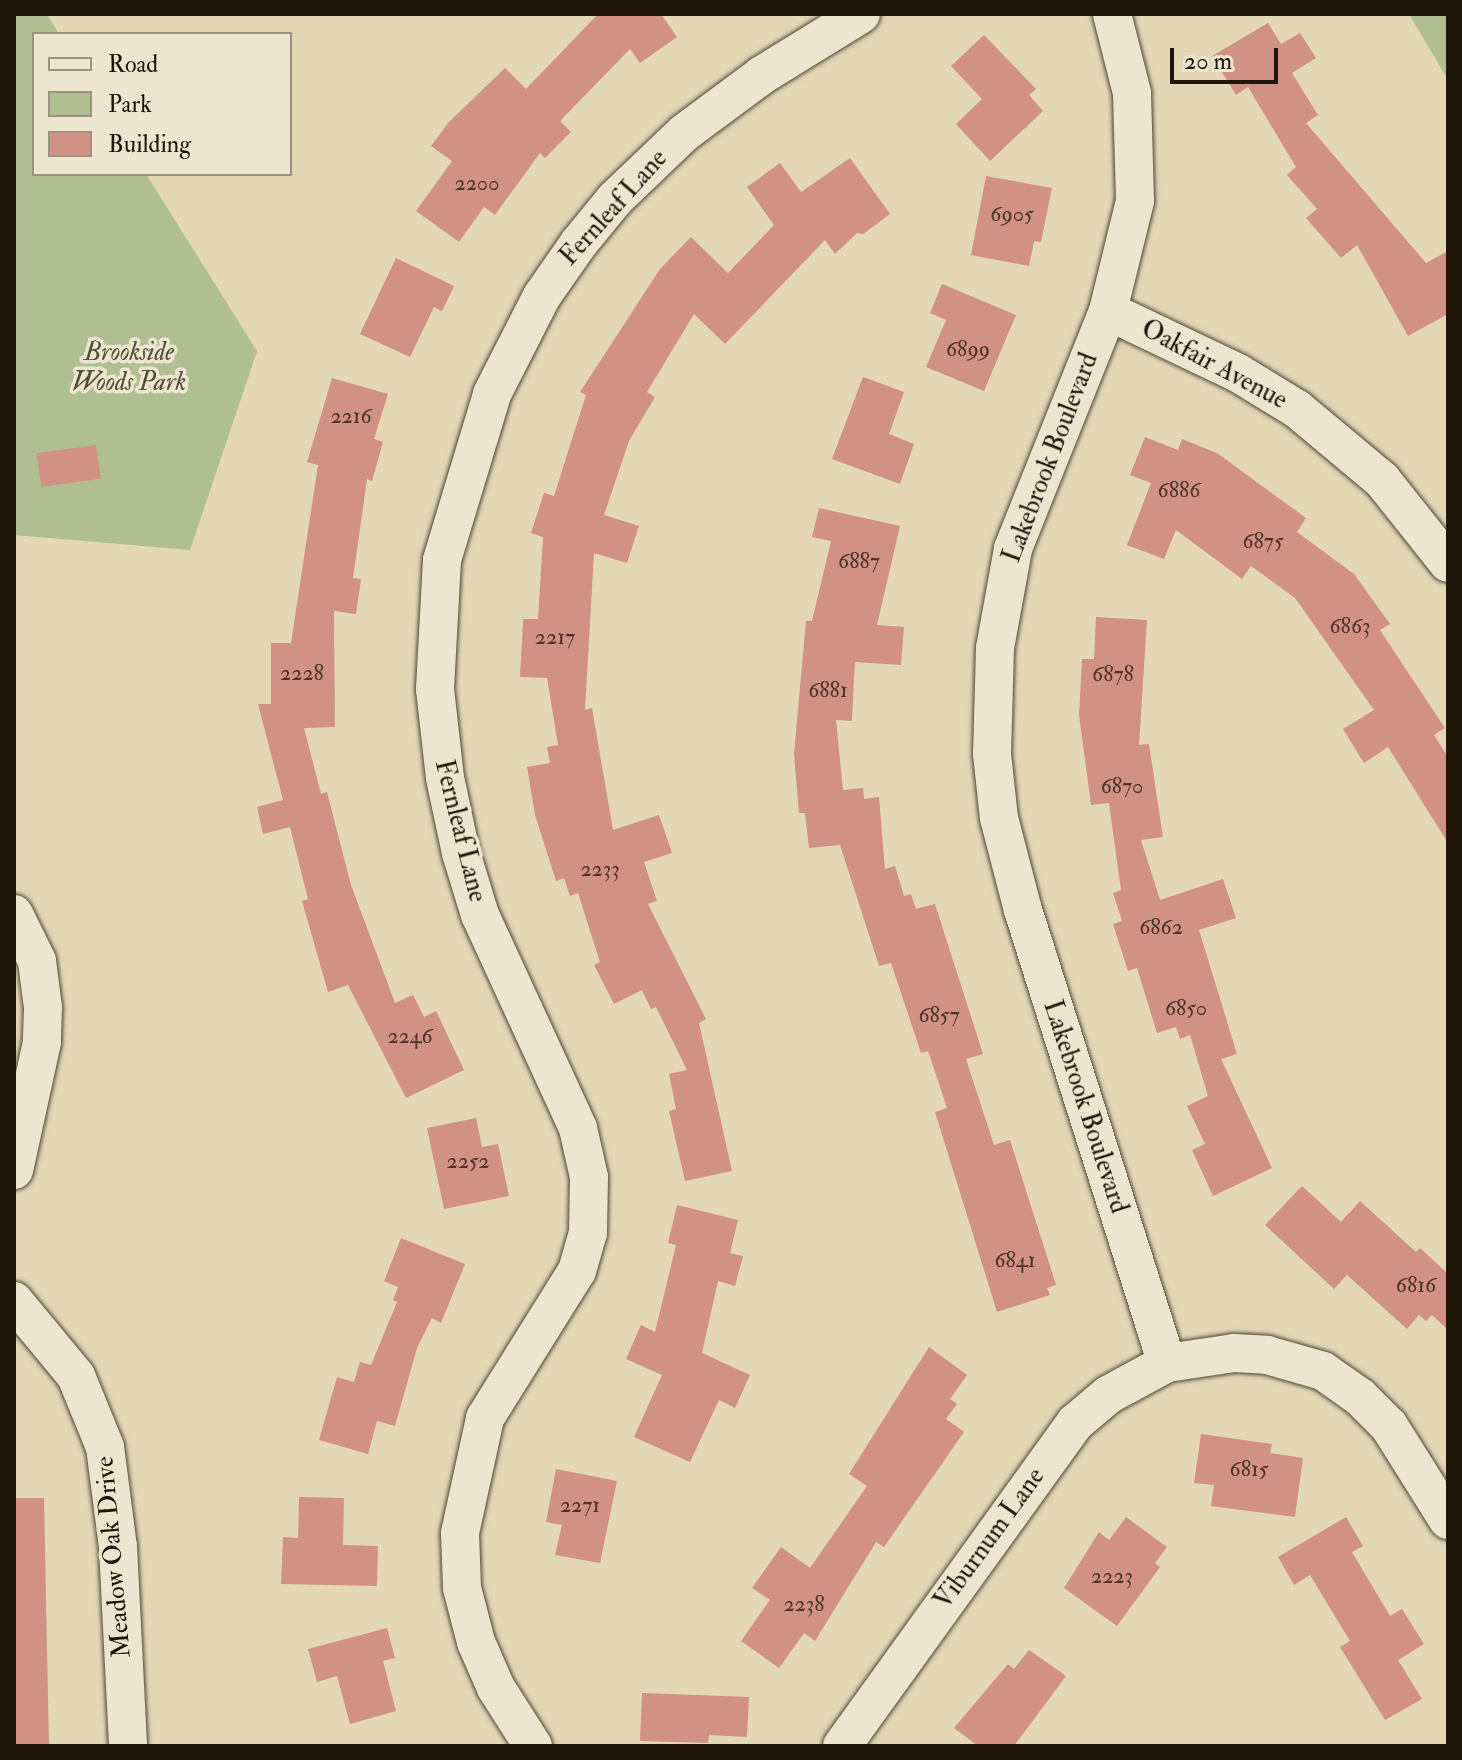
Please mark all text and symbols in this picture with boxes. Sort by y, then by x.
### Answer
legend [32,32,292,176]
scale bar [1174,32,1282,82]
text: 20 m [1184,46,1232,77]
text: Road [108,49,158,80]
text: Park [108,89,152,120]
text: Building [108,129,191,160]
street label: Fernleaf Lane [554,144,674,272]
house number: 2200 [455,171,499,197]
house number: 6905 [990,202,1034,228]
street label: Oakfair Avenue [1136,314,1292,416]
park label: Brookside Woods Park [72,337,186,398]
house number: 6899 [946,337,990,363]
street label: Lakebrook Boulevard [997,349,1105,567]
house number: 2216 [330,404,372,430]
house number: 6886 [1158,478,1200,504]
house number: 6875 [1242,529,1284,555]
house number: 6887 [838,549,880,575]
house number: 6863 [1330,614,1370,640]
house number: 2217 [535,625,575,651]
house number: 2228 [280,661,324,687]
house number: 6878 [1092,662,1134,688]
house number: 6881 [808,678,848,704]
street label: Fernleaf Lane [427,757,493,905]
house number: 6870 [1101,774,1143,800]
house number: 2233 [580,857,620,883]
house number: 6862 [1139,915,1183,941]
house number: 6850 [1165,996,1207,1022]
street label: Lakebrook Boulevard [1036,997,1134,1217]
house number: 6857 [918,1003,960,1029]
house number: 2246 [387,1024,433,1050]
house number: 2252 [447,1149,489,1175]
house number: 6841 [994,1248,1036,1274]
house number: 6816 [1396,1273,1436,1299]
street label: Meadow Oak Drive [90,1455,138,1659]
house number: 6815 [1230,1457,1268,1483]
street label: Viburnum Lane [928,1462,1052,1616]
house number: 2271 [560,1493,600,1519]
house number: 2223 [1091,1564,1133,1590]
house number: 2238 [783,1592,825,1618]

